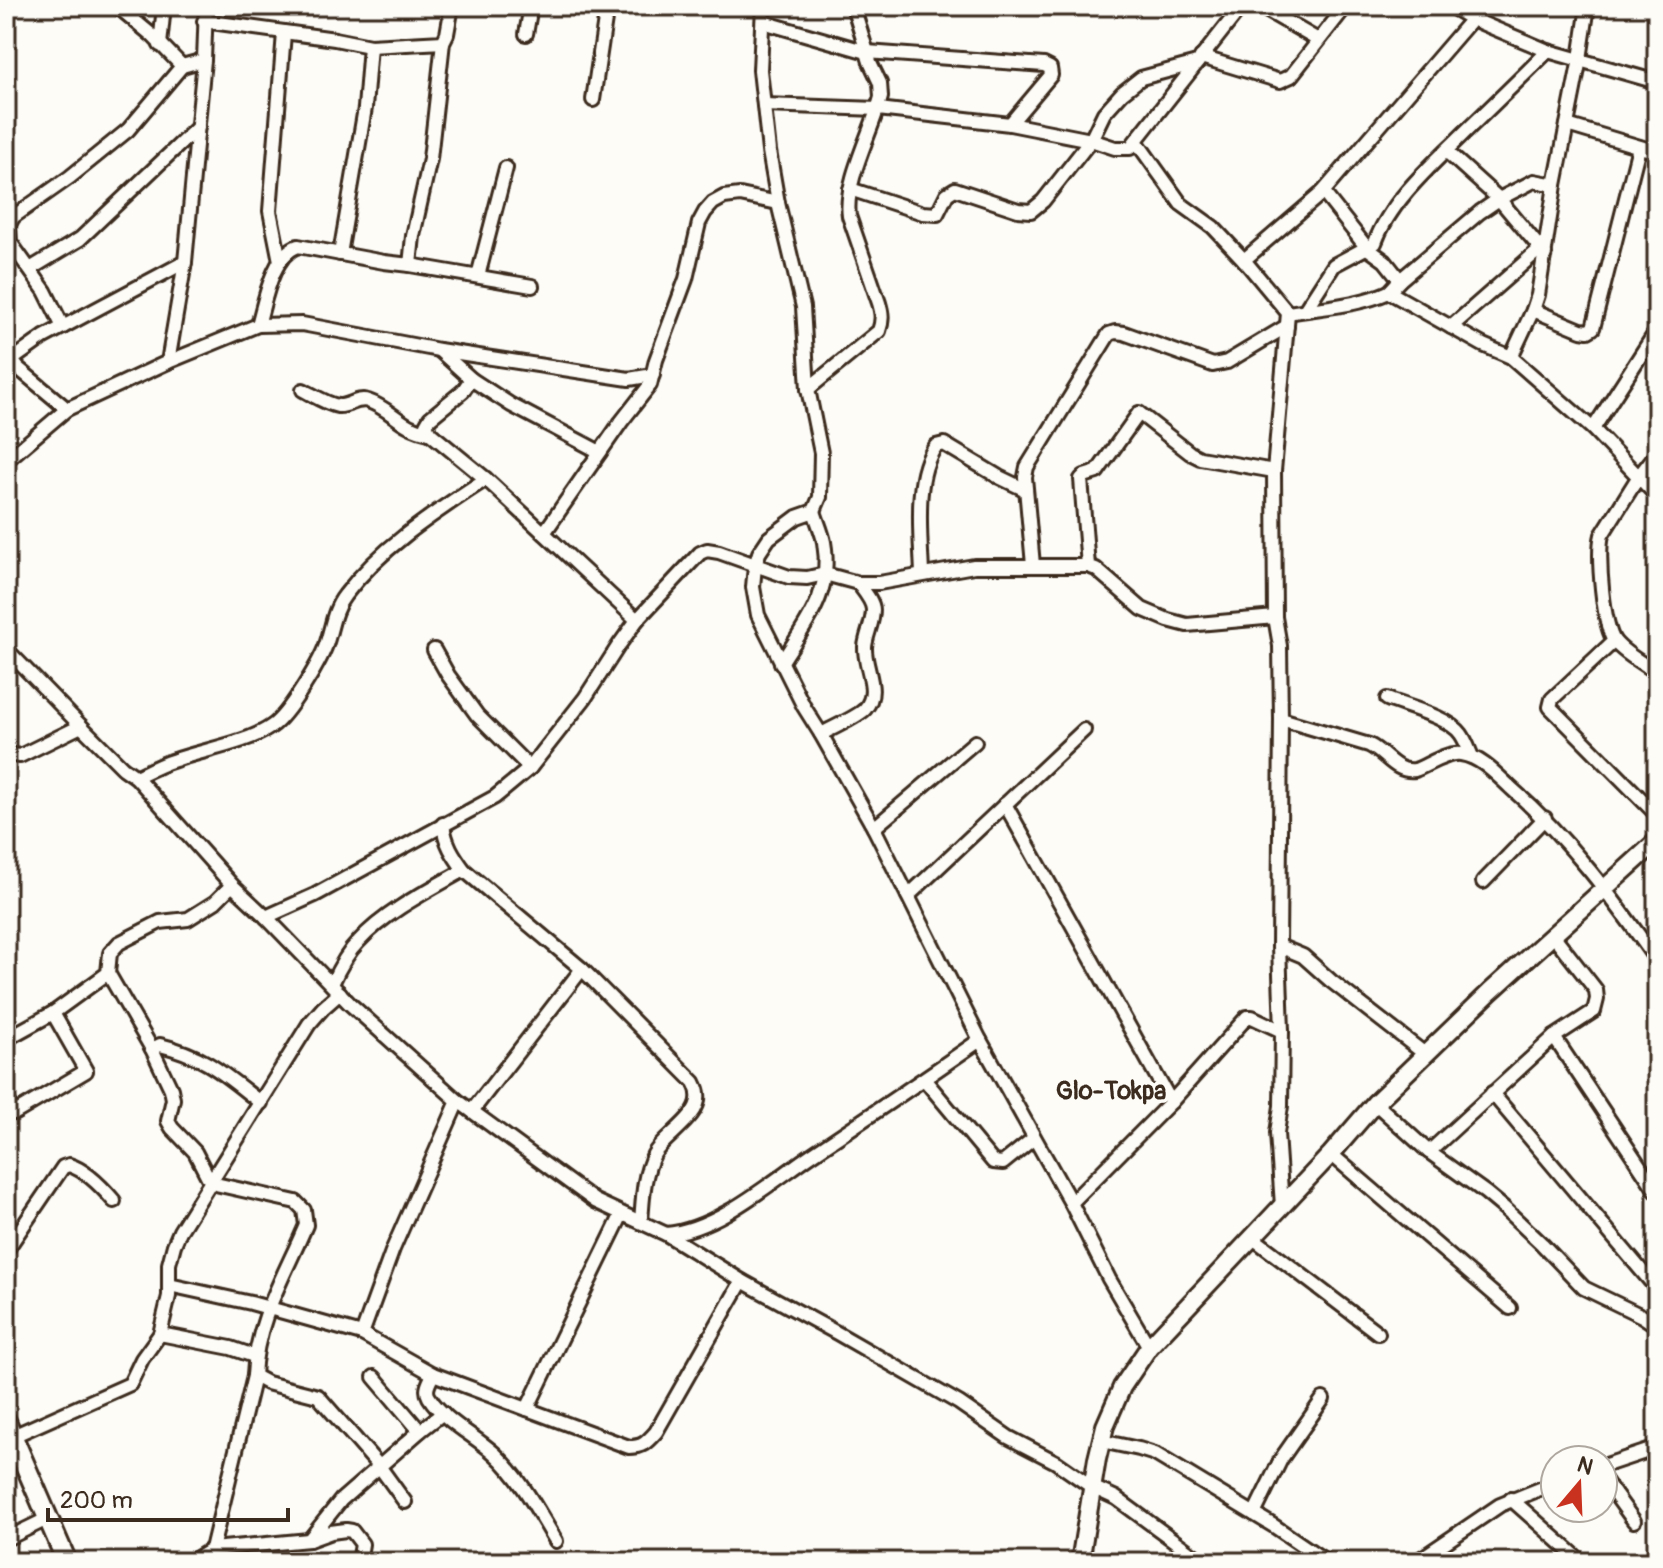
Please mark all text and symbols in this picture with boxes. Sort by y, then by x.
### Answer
district label: Glo-Tokpa [1056,1075,1166,1107]
north arrow [1539,1444,1619,1524]
text: N [1574,1450,1597,1482]
scale bar [48,1472,288,1522]
text: 200 m [60,1486,133,1515]

